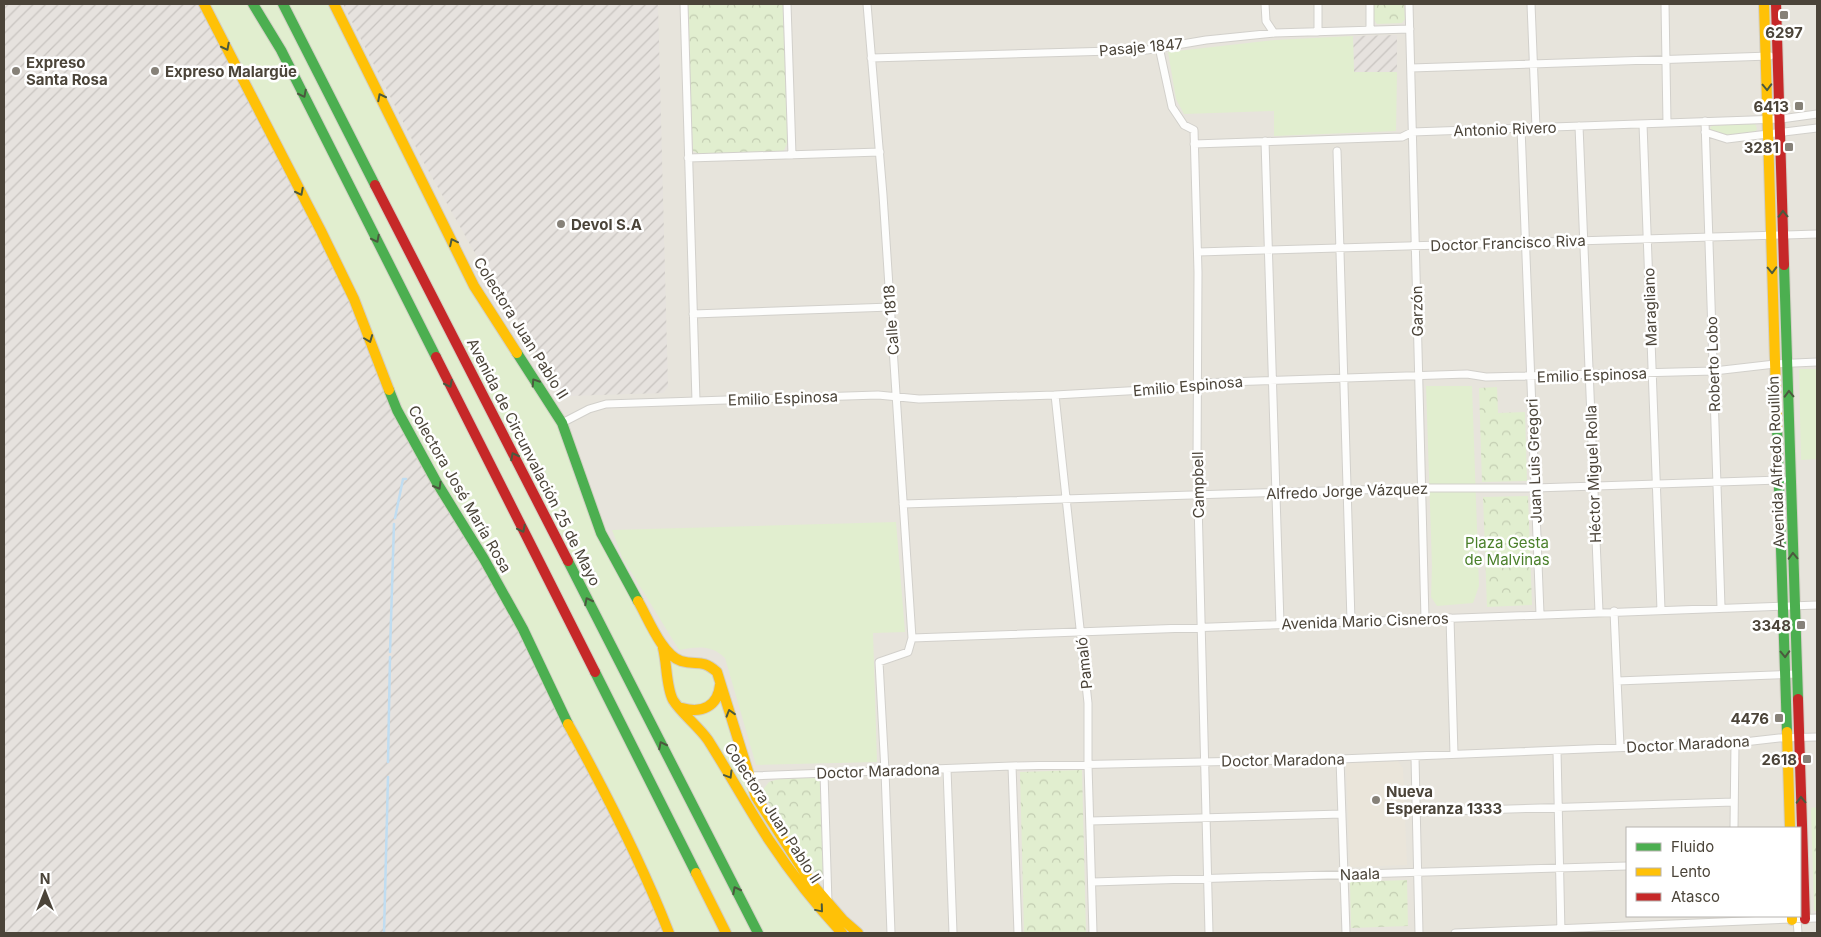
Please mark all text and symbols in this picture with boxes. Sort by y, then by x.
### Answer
marker: 6297 [1778,9,1790,21]
place label: 6297 [1765,23,1803,42]
street label: Pasaje 1847 [1098,34,1184,60]
one-way arrow [220,42,230,51]
place label: Expreso Santa Rosa [26,53,108,89]
place label: Expreso Malargüe [165,62,297,81]
marker: Expreso Santa Rosa [10,65,22,77]
marker: Expreso Malargüe [149,65,161,77]
one-way arrow [1761,84,1772,92]
one-way arrow [297,89,307,98]
one-way arrow [376,93,387,102]
place label: 6413 [1754,97,1789,116]
marker: 6413 [1793,100,1805,112]
street label: Antonio Rivero [1453,118,1557,140]
place label: 3281 [1744,138,1779,157]
marker: 3281 [1783,141,1795,153]
one-way arrow [294,186,304,195]
one-way arrow [1778,209,1789,217]
place label: Devol S.A [571,215,642,234]
marker: Devol S.A [555,218,567,230]
street label: Doctor Francisco Riva [1430,231,1586,255]
one-way arrow [370,234,380,243]
one-way arrow [449,239,459,248]
street label: Colectora Juan Pablo II [469,253,573,403]
street label: Maragliano [1639,267,1661,347]
one-way arrow [1767,267,1778,275]
street label: Calle 1818 [879,284,903,356]
street label: Garzón [1407,285,1427,337]
street label: Roberto Lobo [1702,316,1724,412]
one-way arrow [362,334,373,343]
street label: Avenida de Circunvalación 25 de Mayo [463,335,605,589]
street label: Emilio Espinosa [1537,364,1647,386]
street label: Emilio Espinosa [1132,372,1244,400]
street label: Avenida Alfredo Rouillón [1763,375,1789,549]
one-way arrow [532,378,542,387]
one-way arrow [443,379,453,388]
street label: Emilio Espinosa [728,387,838,409]
one-way arrow [1783,389,1794,397]
street label: Juan Luis Gregori [1522,398,1546,524]
street label: Colectora José María Rosa [404,402,516,576]
street label: Héctor Miguel Rolla [1581,405,1605,543]
street label: Campbell [1188,451,1208,519]
one-way arrow [510,452,520,461]
street label: Alfredo Jorge Vázquez [1266,479,1428,503]
one-way arrow [432,480,442,489]
one-way arrow [516,524,526,533]
park label: Plaza Gesta de Malvinas [1464,533,1550,569]
one-way arrow [1788,552,1799,560]
one-way arrow [584,597,594,606]
street label: Avenida Mario Cisneros [1281,609,1449,633]
place label: 3348 [1752,616,1791,635]
marker: 3348 [1795,619,1807,631]
street label: Pamaló [1072,636,1096,690]
one-way arrow [1779,650,1790,658]
one-way arrow [726,709,736,718]
place label: 4476 [1730,709,1769,728]
marker: 4476 [1773,712,1785,724]
street label: Doctor Maradona [1626,731,1750,757]
street label: Colectora Juan Pablo II [720,739,826,887]
one-way arrow [658,741,668,750]
street label: Doctor Maradona [1221,749,1345,771]
place label: 2618 [1762,750,1797,769]
marker: 2618 [1801,753,1813,765]
street label: Doctor Maradona [816,759,940,783]
one-way arrow [723,770,732,779]
place label: Nueva Esperanza 1333 [1386,782,1502,818]
marker: Nueva Esperanza 1333 [1370,794,1382,806]
one-way arrow [1796,796,1806,804]
legend [1626,827,1801,917]
text: Fluido [1671,837,1714,856]
text: Lento [1671,862,1711,881]
street label: Naala [1340,864,1380,884]
north arrow [20,867,70,917]
text: N [40,870,50,887]
one-way arrow [732,886,742,895]
text: Atasco [1671,887,1720,906]
one-way arrow [814,904,823,913]

